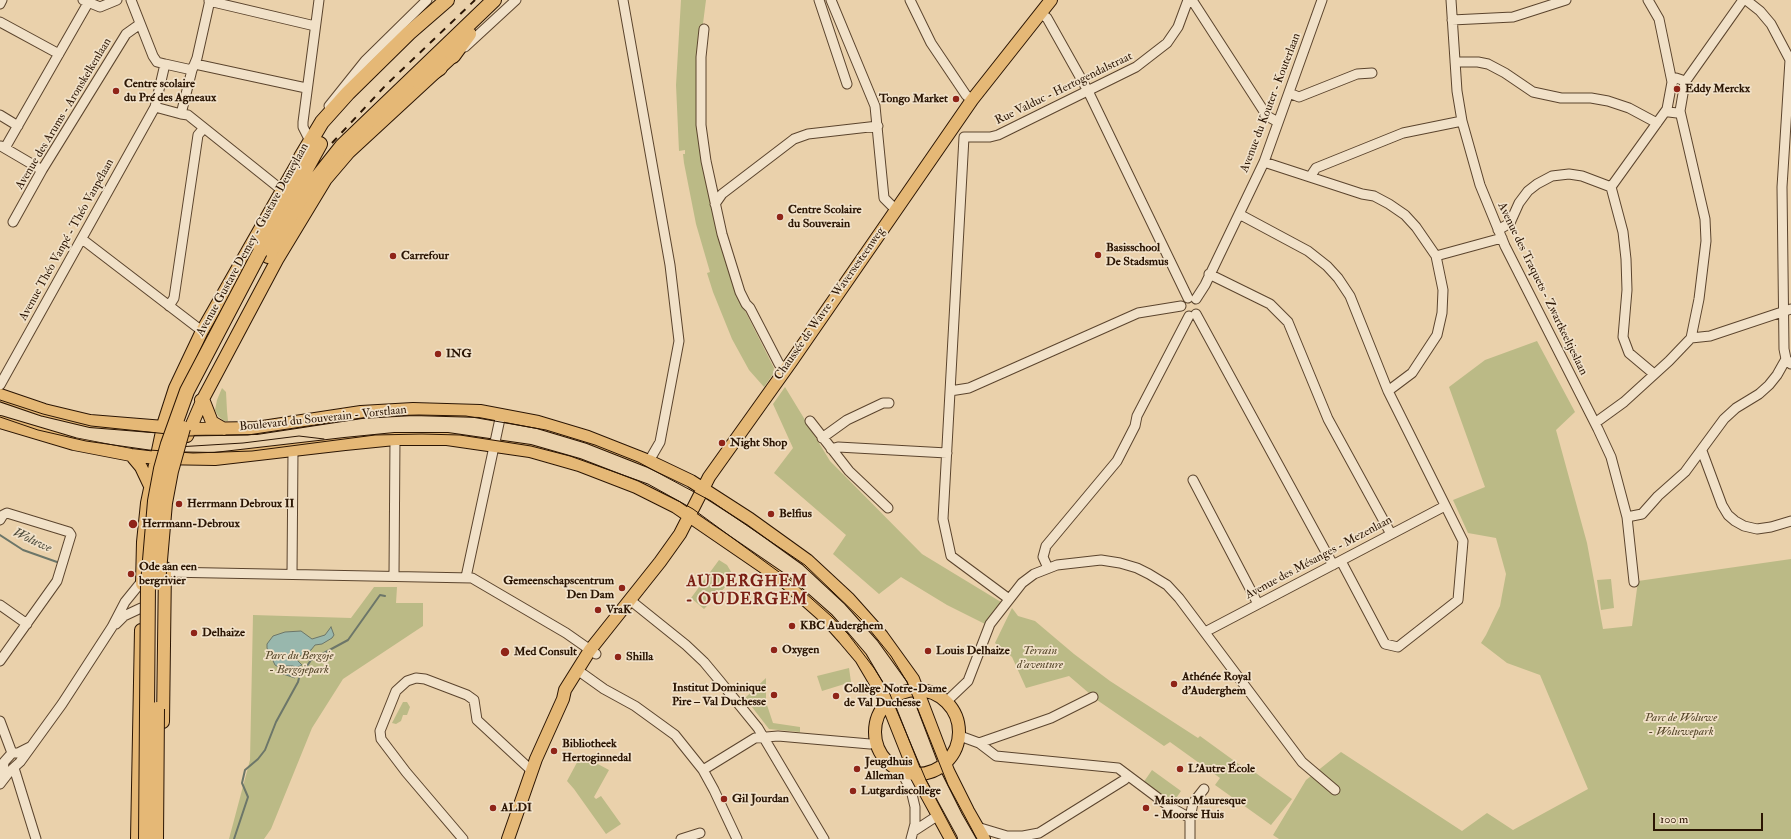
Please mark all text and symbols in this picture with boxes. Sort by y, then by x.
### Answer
street label: Avenue du Kouter - Kouterlaan [1238,31,1304,175]
street label: Avenue des Arums - Aronskelkenlaan [13,36,115,192]
street label: Rue Valduc - Hertogendalstraat [993,49,1135,129]
place label: Centre scolaire du Pré des Agneaux [124,77,216,105]
place label: Eddy Merckx [1685,82,1750,96]
marker: Eddy Merckx [1672,84,1682,94]
marker: Centre scolaire du Pré des Agneaux [111,86,121,96]
place label: Tongo Market [879,92,948,106]
marker: Tongo Market [951,94,961,104]
street label: Avenue Gustave Demey - Gustave Demeylaan [194,141,312,339]
street label: Avenue Théo Vanpé - Théo Vanpélaan [16,157,118,323]
street label: Avenue des Traquets - Zwartkeeltjeslaan [1494,200,1590,378]
place label: Centre Scolaire du Souverain [788,203,862,231]
marker: Centre Scolaire du Souverain [775,212,785,222]
street label: Chaussée de Wavre - Waversesteenweg [772,225,888,383]
place label: Basisschool De Stadsmus [1106,241,1168,269]
place label: Carrefour [401,249,449,263]
marker: Basisschool De Stadsmus [1093,250,1103,260]
marker: Carrefour [388,251,398,261]
place label: ING [446,347,472,361]
marker: ING [433,349,443,359]
street label: Boulevard du Souverain - Vorstlaan [239,403,407,435]
place label: Night Shop [730,436,787,450]
marker: Night Shop [717,438,727,448]
place label: Herrmann Debroux II [187,497,294,511]
marker: Herrmann Debroux II [174,499,184,509]
place label: Belfius [779,507,812,521]
marker: Belfius [766,509,776,519]
street label: Avenue des Mésanges - Mezenlaan [1243,513,1395,603]
place label: Herrmann-Debroux [142,517,240,531]
marker: Herrmann-Debroux [127,518,139,530]
water label: Woluwe [10,525,54,557]
place label: Ode aan een bergrivier [139,560,197,588]
marker: Ode aan een bergrivier [126,569,136,579]
district label: AUDERGHEM - OUDERGEM [686,573,808,611]
place label: Gemeenschapscentrum Den Dam [503,574,614,602]
marker: Gemeenschapscentrum Den Dam [617,583,627,593]
place label: VraK [606,603,631,617]
marker: VraK [593,605,603,615]
place label: KBC Auderghem [800,619,883,633]
marker: KBC Auderghem [787,621,797,631]
place label: Delhaize [202,626,245,640]
marker: Delhaize [189,628,199,638]
place label: Oxygen [782,643,819,657]
place label: Louis Delhaize [936,644,1010,658]
park label: Terrain d'aventure [1017,644,1063,672]
place label: Med Consult [514,645,577,659]
marker: Oxygen [769,645,779,655]
marker: Med Consult [499,646,511,658]
marker: Louis Delhaize [923,646,933,656]
park label: Parc du Bergoje - Bergojepark [265,649,333,677]
place label: Shilla [626,650,653,664]
marker: Shilla [613,652,623,662]
place label: Athénée Royal d'Auderghem [1182,670,1251,698]
marker: Athénée Royal d'Auderghem [1169,679,1179,689]
place label: Institut Dominique Pire – Val Duchesse [672,681,766,709]
place label: Collège Notre-Dame de Val Duchesse [844,682,947,710]
marker: Institut Dominique Pire – Val Duchesse [769,690,779,700]
marker: Collège Notre-Dame de Val Duchesse [831,691,841,701]
park label: Parc de Woluwe - Woluwepark [1645,711,1717,739]
place label: Bibliotheek Hertoginnedal [562,737,631,765]
marker: Bibliotheek Hertoginnedal [549,746,559,756]
place label: Jeugdhuis Alleman [865,755,912,783]
place label: L'Autre École [1188,762,1255,776]
marker: Jeugdhuis Alleman [852,764,862,774]
marker: L'Autre École [1175,764,1185,774]
place label: Lutgardiscollege [861,784,941,798]
marker: Lutgardiscollege [848,786,858,796]
place label: Gil Jourdan [732,792,789,806]
marker: Gil Jourdan [719,794,729,804]
place label: Maison Mauresque - Moorse Huis [1154,794,1246,822]
place label: ALDI [501,801,532,815]
marker: ALDI [488,803,498,813]
marker: Maison Mauresque - Moorse Huis [1141,803,1151,813]
scale bar [1655,805,1765,831]
text: 100 m [1660,812,1688,827]

